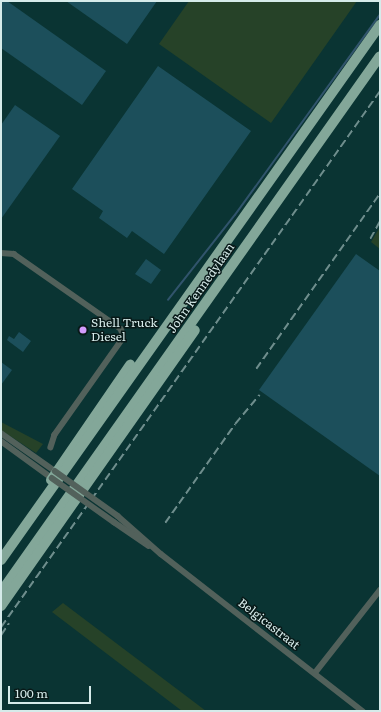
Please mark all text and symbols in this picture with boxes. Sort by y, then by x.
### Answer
street label: John Kennedylaan [165,240,237,336]
place label: Shell Truck Diesel [91,316,158,344]
marker: Shell Truck Diesel [78,325,88,335]
street label: Belgicastraat [235,596,303,652]
scale bar [10,678,93,704]
text: 100 m [15,684,48,702]

